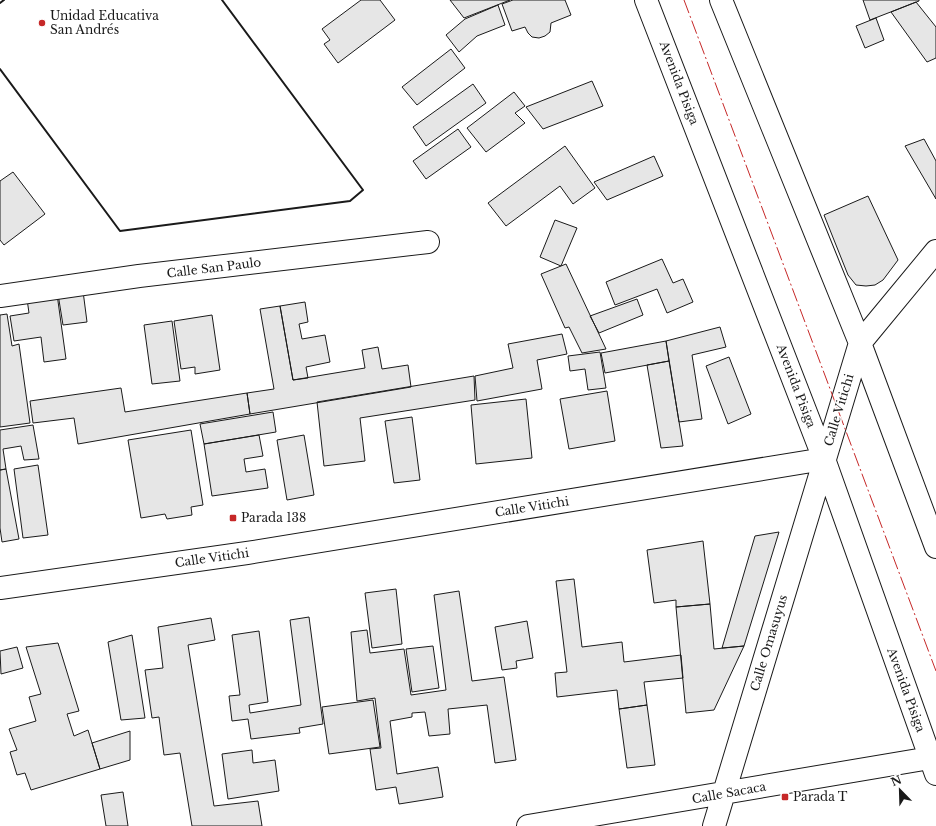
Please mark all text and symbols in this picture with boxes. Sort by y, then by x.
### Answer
place label: Unidad Educativa San Andrés [50,8,159,37]
marker: Unidad Educativa San Andrés [37,18,47,28]
street label: Avenida Pisiga [656,38,702,127]
street label: Calle San Paulo [166,254,262,281]
street label: Avenida Pisiga [773,341,819,430]
street label: Calle Vitichi [820,372,857,448]
street label: Calle Vitichi [494,493,570,520]
place label: Parada 138 [241,510,306,525]
marker: Parada 138 [228,513,238,523]
street label: Calle Vitichi [174,545,250,570]
street label: Calle Omasuyus [747,593,790,693]
street label: Avenida Pisiga [884,645,929,734]
north arrow [880,770,920,810]
text: N [889,772,904,789]
street label: Calle Sacaca [691,779,767,806]
place label: Parada T [793,789,848,804]
marker: Parada T [780,792,790,802]

